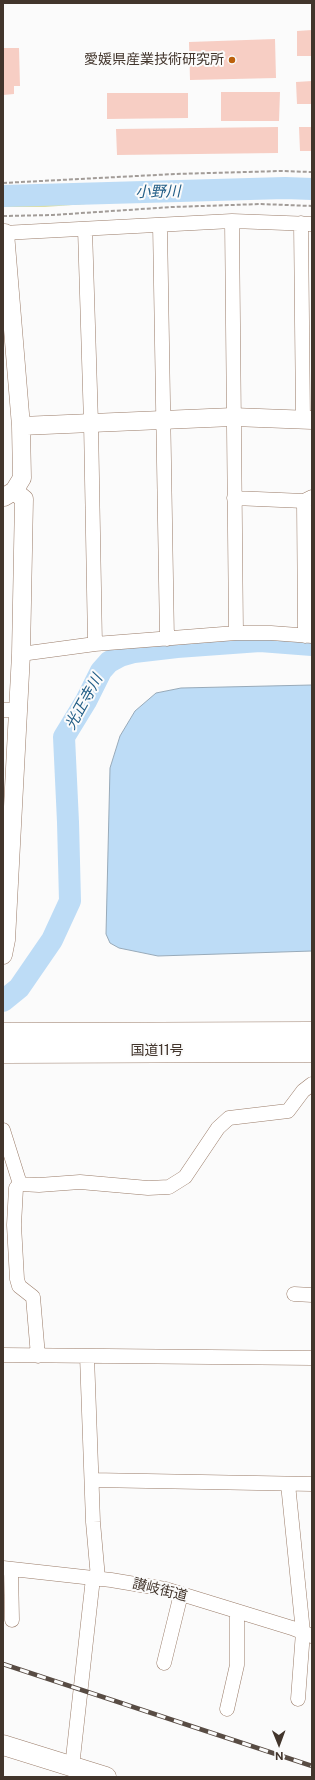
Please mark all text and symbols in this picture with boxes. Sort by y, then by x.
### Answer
place label: 愛媛県産業技術研究所 [84,52,224,68]
marker: 愛媛県産業技術研究所 [227,55,237,65]
water label: 小野川 [135,183,181,201]
water label: 光正寺川 [62,671,106,733]
street label: 国道11号 [130,1043,184,1059]
street label: 讃岐街道 [131,1575,189,1605]
north arrow [259,1724,299,1764]
text: N [275,1750,284,1762]

